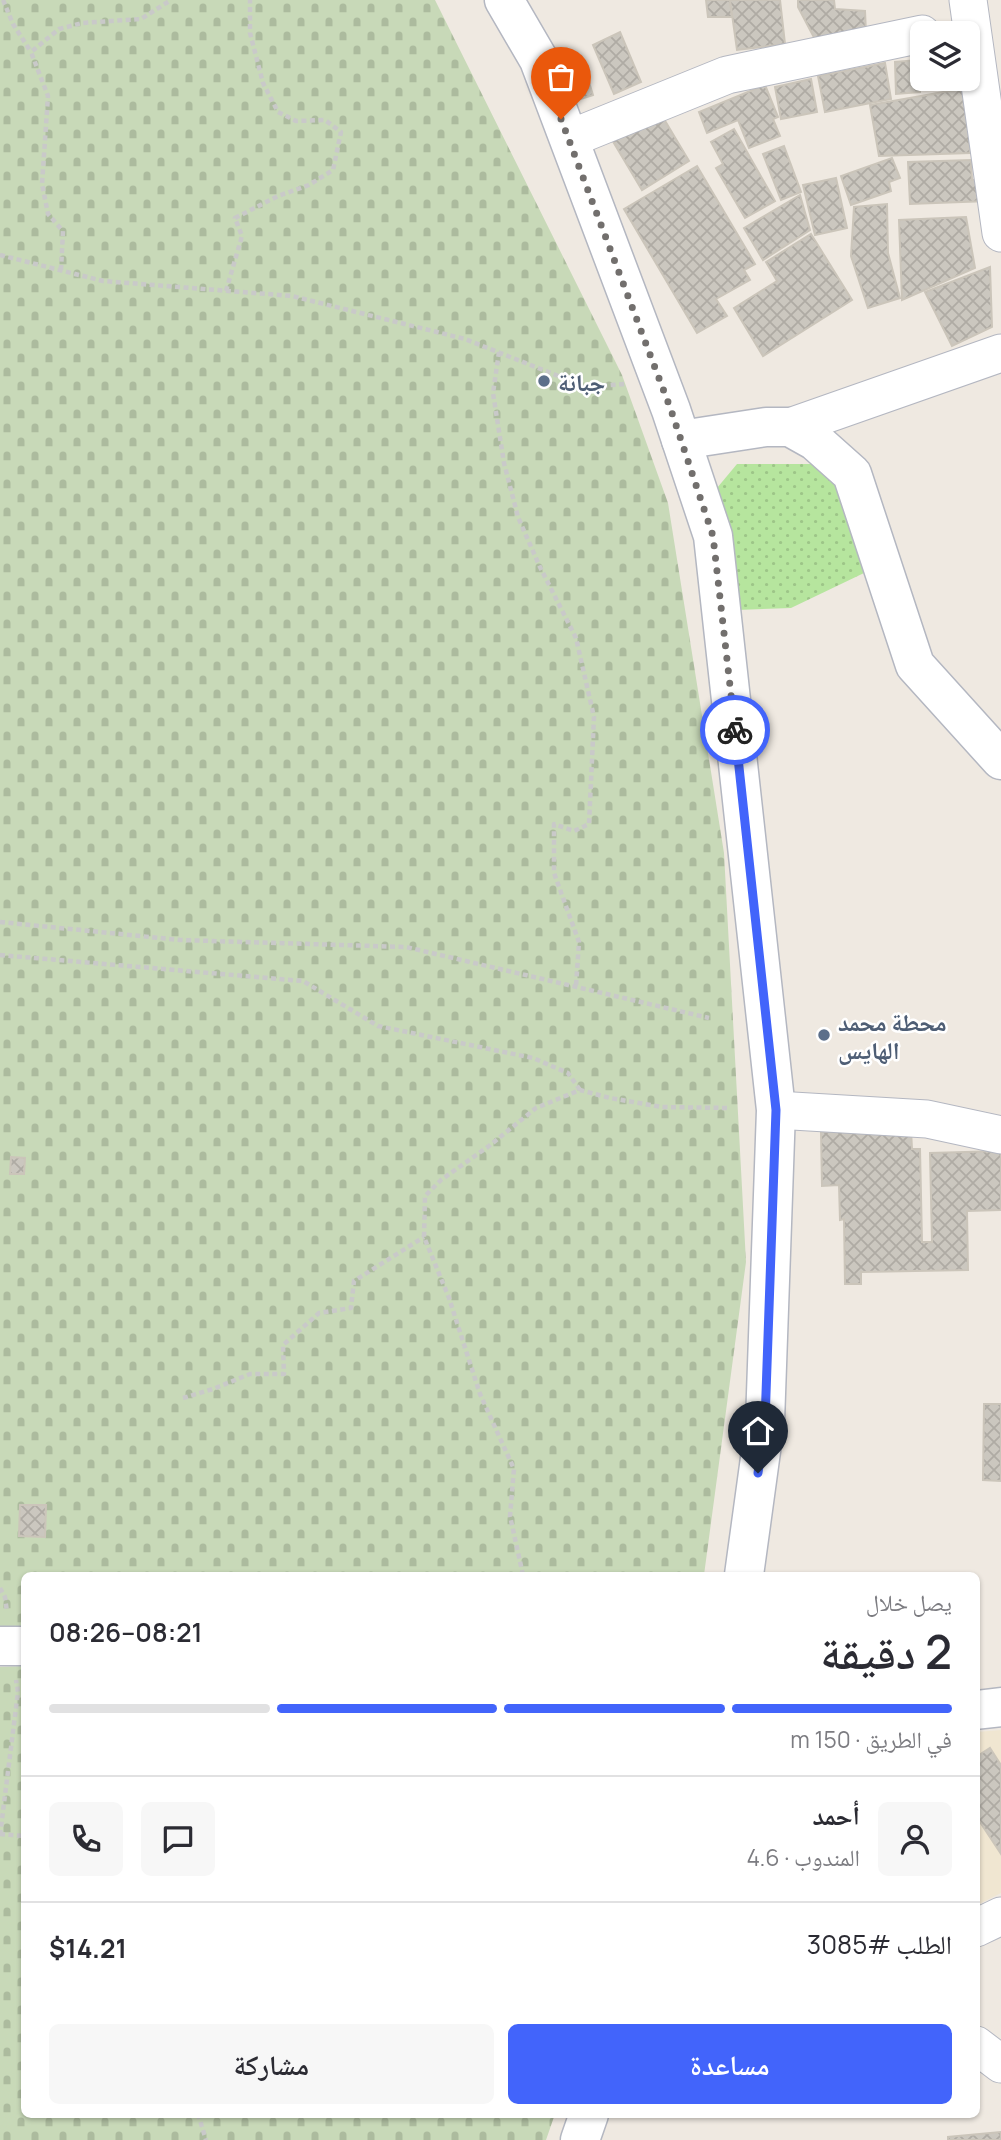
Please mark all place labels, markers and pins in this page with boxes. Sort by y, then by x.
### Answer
pin [531,47,591,119]
place label: جبانة [558,365,605,398]
marker: جبانة [536,373,552,389]
place label: محطة محمد الهايس [838,1005,947,1066]
marker: محطة محمد الهايس [816,1027,832,1043]
pin [728,1401,788,1473]

